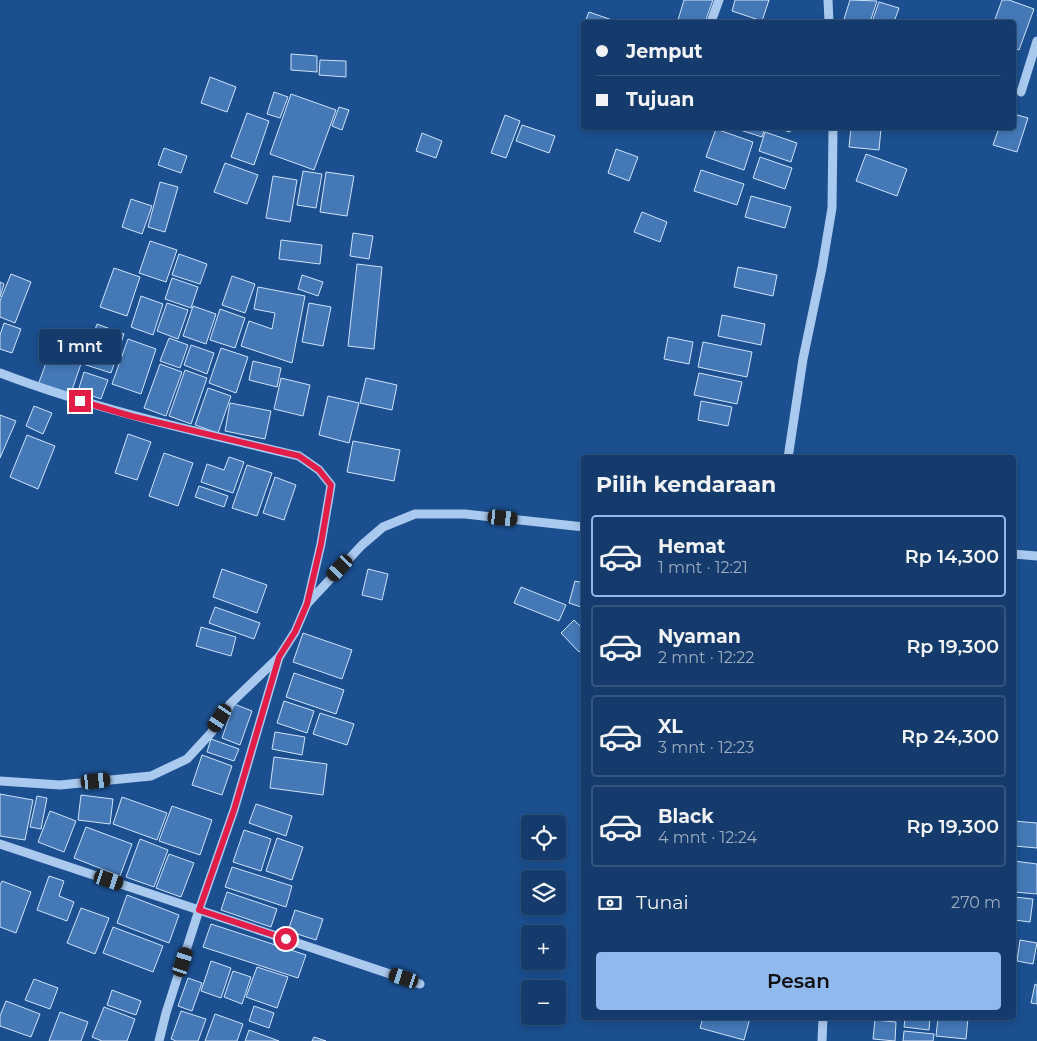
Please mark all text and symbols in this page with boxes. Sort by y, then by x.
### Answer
text: Jemput [626,40,703,63]
text: Tujuan [626,88,694,111]
callout: 1 mnt [39,328,121,364]
text: 1 mnt [57,337,103,356]
route end [69,390,91,412]
text: Pilih kendaraan [596,471,776,498]
car [487,509,518,527]
icon: car [598,534,643,579]
text: Hemat [658,535,725,558]
text: Rp 14,300 [905,545,999,568]
car [324,552,355,584]
text: 1 mnt · 12:21 [658,558,748,577]
icon: car [598,624,643,669]
text: Nyaman [658,625,741,648]
text: Rp 19,300 [906,635,999,658]
text: 2 mnt · 12:22 [658,648,754,667]
car [205,701,234,735]
icon: car [598,714,643,759]
text: XL [658,715,683,738]
text: Rp 24,300 [901,725,999,748]
text: 3 mnt · 12:23 [658,738,754,757]
car [80,772,111,790]
icon: car [598,804,643,849]
text: Black [658,805,714,828]
map controls [521,815,566,1025]
button: locate [521,815,566,860]
text: Rp 19,300 [906,815,999,838]
text: 4 mnt · 12:24 [658,828,757,847]
car [92,868,125,892]
button: layers [521,870,566,915]
icon: cash [596,889,624,917]
text: Tunai [636,891,689,914]
text: 270 m [951,893,1001,912]
button: + [521,925,566,970]
route start [275,928,297,950]
car [171,945,194,979]
button: Pesan [596,952,1001,1010]
car [387,966,420,990]
button: − [521,980,566,1025]

